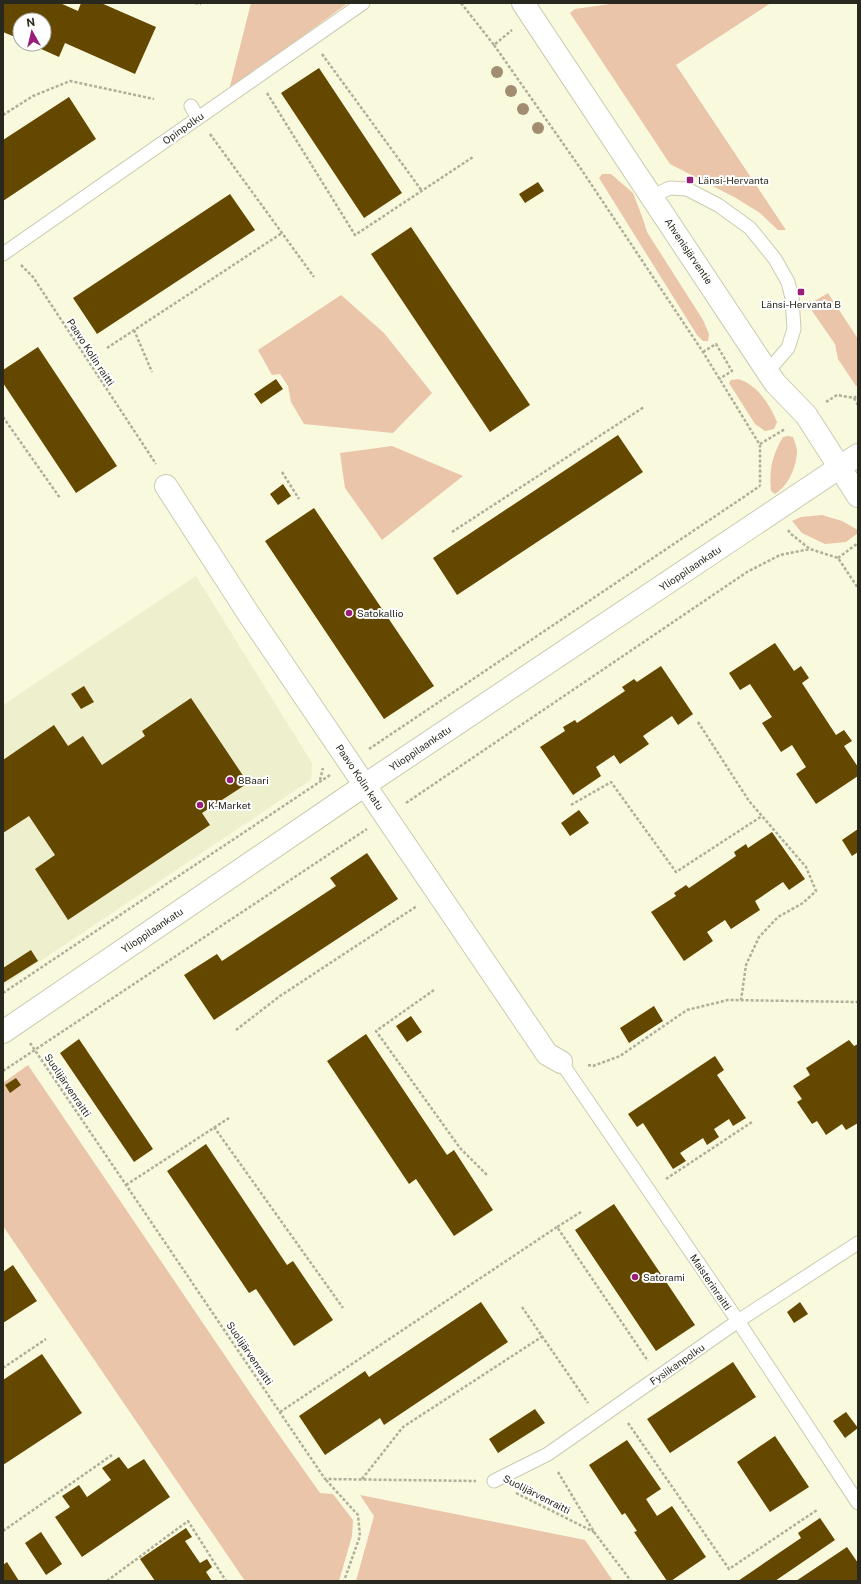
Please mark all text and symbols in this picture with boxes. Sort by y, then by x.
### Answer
north arrow [12,12,52,52]
text: N [26,16,36,29]
street label: Opinpolku [160,109,206,147]
place label: Länsi-Hervanta [698,174,769,186]
marker: Länsi-Hervanta [685,175,695,185]
street label: Ahvenisjärventie [662,216,716,287]
marker: Länsi-Hervanta B [796,287,806,297]
place label: Länsi-Hervanta B [761,298,841,310]
street label: Paavo Kolin raitti [65,316,117,388]
street label: Ylioppilaankatu [657,543,723,593]
place label: Satokallio [357,607,404,619]
marker: Satokallio [344,608,354,618]
street label: Ylioppilaankatu [387,723,453,773]
street label: Paavo Kolin katu [334,742,386,812]
place label: 8Baari [238,774,269,786]
marker: 8Baari [225,775,235,785]
place label: K-Market [208,799,251,811]
marker: K-Market [195,800,205,810]
street label: Ylioppilaankatu [119,905,185,955]
street label: Suolijärvenraitti [42,1051,94,1119]
street label: Maisterinraitti [688,1252,734,1312]
place label: Satorami [643,1271,685,1283]
marker: Satorami [630,1272,640,1282]
street label: Suolijärvenraitti [224,1319,276,1387]
street label: Fysiikanpolku [647,1341,707,1387]
street label: Suolijärvenraitti [501,1472,573,1516]

